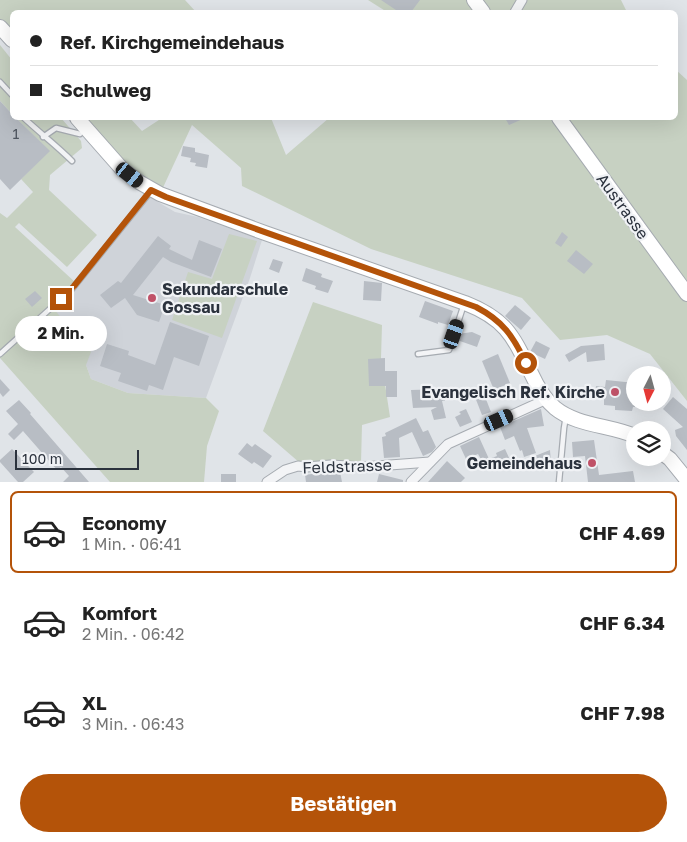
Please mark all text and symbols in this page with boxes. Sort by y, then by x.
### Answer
text: Ref. Kirchgemeindehaus [60,30,284,53]
text: Schulweg [60,78,151,101]
house number: 1 [13,125,20,142]
car [113,160,146,190]
street label: Austrasse [592,169,654,243]
place label: Sekundarschule Gossau [162,279,288,317]
route end [50,288,72,310]
marker: Sekundarschule Gossau [146,292,158,304]
callout: 2 Min. [15,316,107,352]
car [442,317,465,351]
text: 2 Min. [37,323,85,343]
route start [515,352,537,374]
north arrow [626,366,671,411]
map controls [626,366,671,466]
place label: Evangelisch Ref. Kirche [421,382,605,402]
marker: Evangelisch Ref. Kirche [609,386,621,398]
car [482,407,515,433]
button: layers [626,421,671,466]
scale bar [15,447,139,470]
text: 100 m [22,450,62,467]
place label: Gemeindehaus [467,453,582,473]
street label: Feldstrasse [302,454,392,478]
marker: Gemeindehaus [586,457,598,469]
icon: car [22,510,67,555]
text: Economy [82,511,167,534]
text: CHF 4.69 [579,521,665,544]
text: 1 Min. · 06:41 [82,534,181,554]
icon: car [22,600,67,645]
text: Komfort [82,601,157,624]
text: CHF 6.34 [579,611,665,634]
text: 2 Min. · 06:42 [82,624,184,644]
icon: car [22,690,67,735]
text: XL [82,691,107,714]
text: CHF 7.98 [580,701,665,724]
text: 3 Min. · 06:43 [82,714,184,734]
button: Bestätigen [20,774,667,832]

